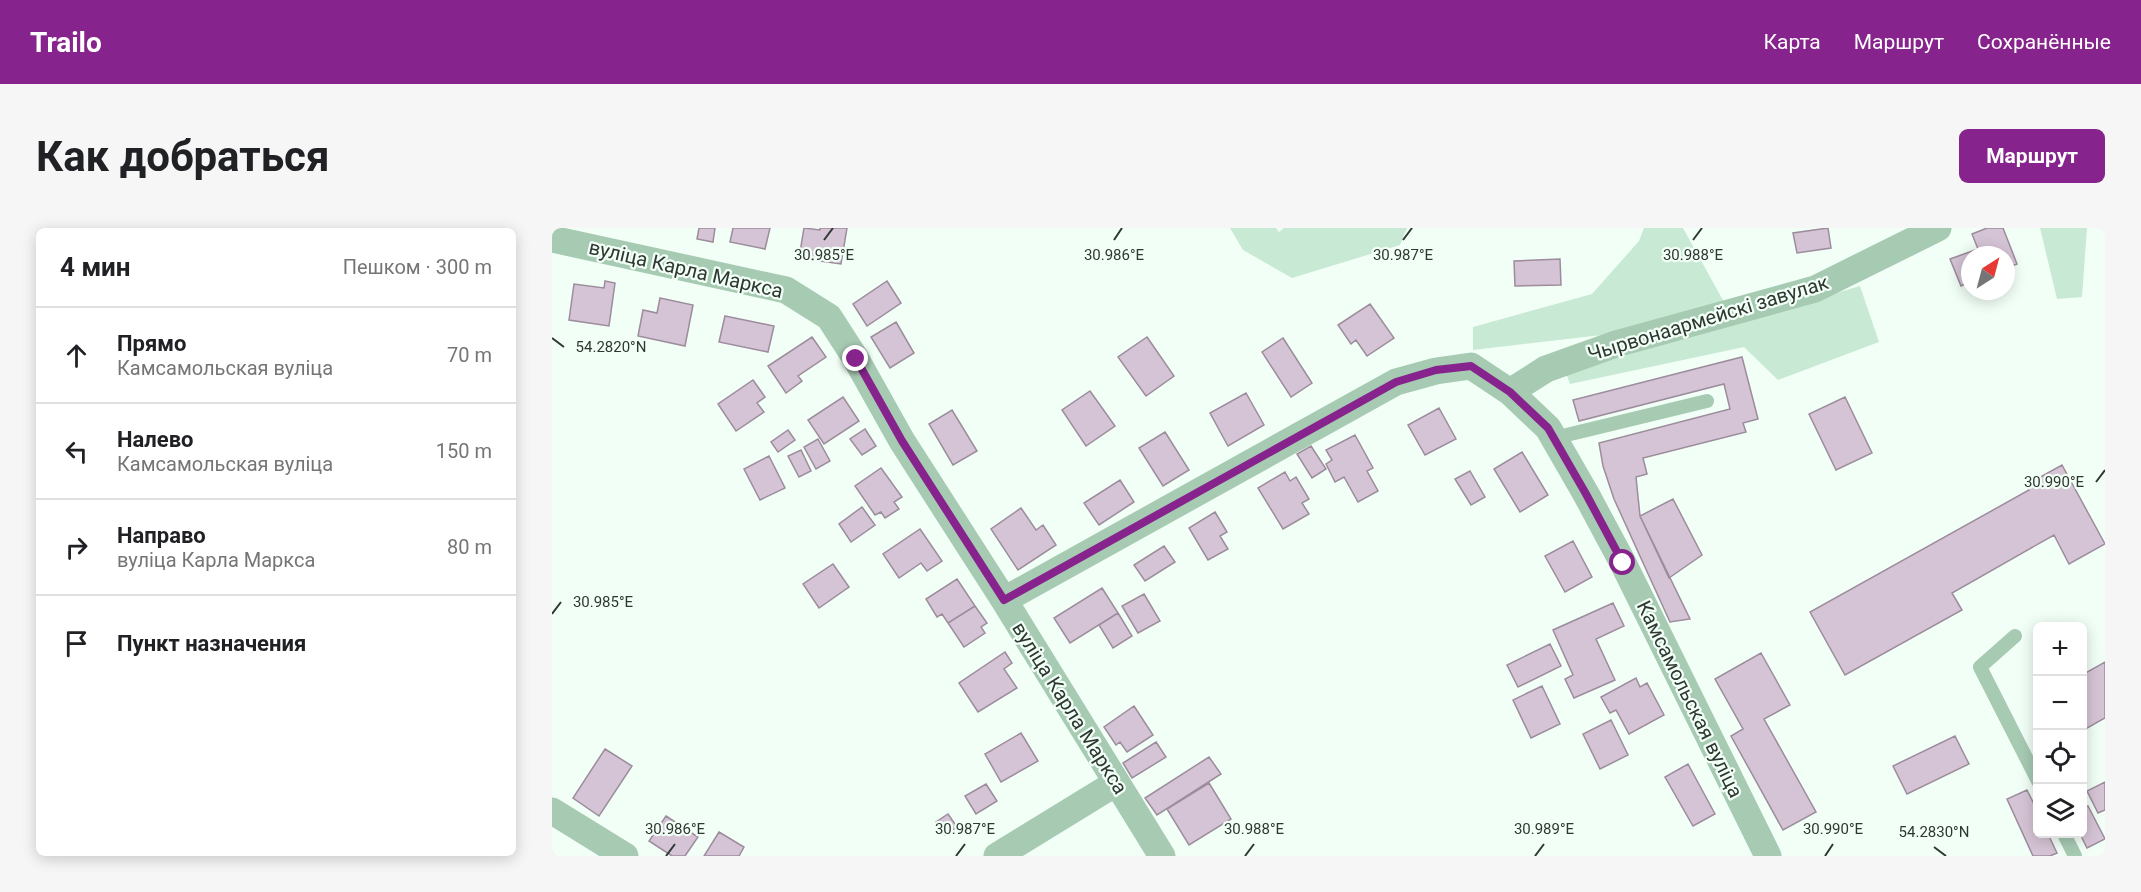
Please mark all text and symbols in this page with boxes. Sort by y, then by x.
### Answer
text: Trailo [30,26,102,59]
text: Карта [1764,30,1821,54]
text: Маршрут [1854,30,1944,54]
text: Сохранённые [1977,30,2111,54]
button: Маршрут [1959,129,2105,183]
text: Как добраться [36,132,330,181]
street label: вуліца Карла Маркса [587,235,785,303]
text: 30.985°E [794,246,855,264]
text: 30.986°E [1084,246,1145,264]
text: 30.987°E [1373,246,1434,264]
text: 30.988°E [1663,246,1724,264]
north arrow [1961,246,2015,300]
text: 4 мин [60,252,131,282]
text: Пешком · 300 m [343,255,492,279]
street label: Чырвонаармейскі завулак [1585,270,1832,366]
text: Прямо [117,331,186,356]
text: 54.2820°N [576,338,646,356]
icon: ahead [60,339,93,372]
text: 70 m [447,343,492,367]
route end [842,345,868,371]
text: Камсамольская вуліца [117,356,333,380]
text: Налево [117,427,194,452]
icon: left [60,435,93,468]
text: 150 m [436,439,492,463]
text: Камсамольская вуліца [117,452,333,476]
text: 30.990°E [2024,473,2085,491]
text: Направо [117,523,206,548]
icon: right [60,531,93,564]
text: 80 m [447,535,492,559]
text: вуліца Карла Маркса [117,548,315,572]
route start [1609,549,1635,575]
text: 30.985°E [573,593,634,611]
street label: Камсамольская вуліца [1632,597,1748,801]
street label: вуліца Карла Маркса [1007,618,1133,798]
map controls [2033,622,2087,838]
button: + [2033,622,2087,676]
icon: arrive [60,627,93,660]
text: Пункт назначения [117,631,306,656]
button: − [2033,676,2087,730]
button: locate [2033,730,2087,784]
button: layers [2033,784,2087,838]
text: 30.986°E [645,820,706,838]
text: 30.987°E [935,820,996,838]
text: 30.988°E [1224,820,1285,838]
text: 30.989°E [1514,820,1575,838]
text: 30.990°E [1803,820,1864,838]
text: 54.2830°N [1899,823,1969,841]

